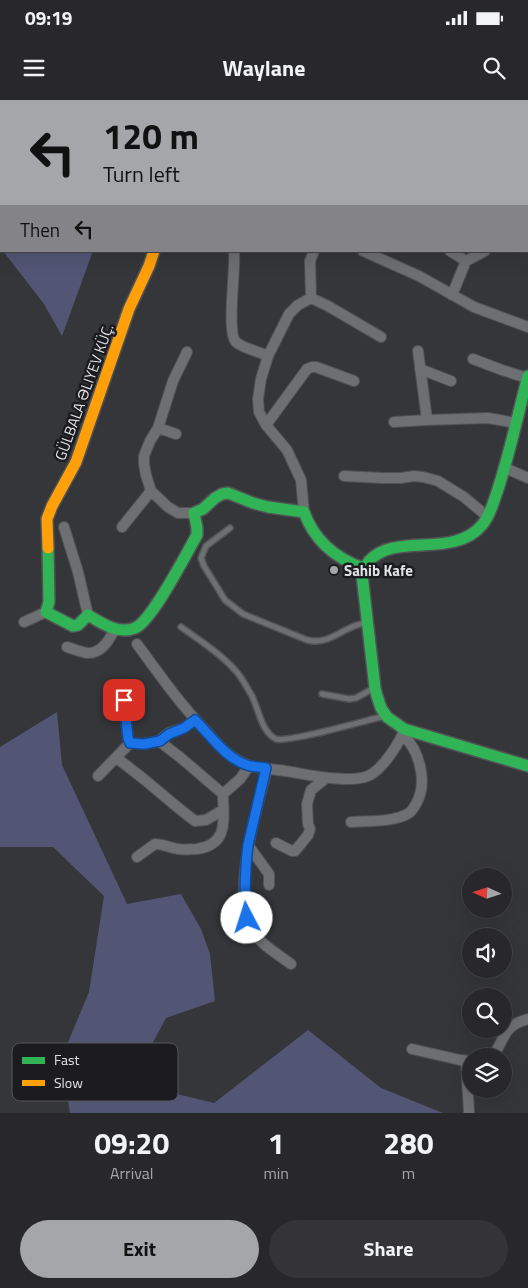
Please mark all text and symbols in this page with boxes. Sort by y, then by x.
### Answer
text: 09:19 [25,3,72,32]
text: Waylane [223,51,305,85]
icon: menu [20,54,48,82]
icon: search [480,54,508,82]
text: 120 m [103,109,199,163]
icon: left [20,120,85,185]
text: Turn left [103,157,180,191]
text: Then [20,215,60,244]
icon: left [70,215,98,243]
street label: GÜLBALA ƏLIYEV KÜÇ. [49,321,119,463]
place label: Sahib Kafe [344,559,413,582]
marker: Sahib Kafe [328,564,340,576]
pin [103,679,145,721]
icon: arrive [110,686,138,714]
north arrow [462,868,512,918]
map controls [462,868,512,1098]
position arrow [220,891,272,943]
button: sound [462,928,512,978]
button: search [462,988,512,1038]
legend [12,1043,178,1101]
button: layers [462,1048,512,1098]
text: Fast [54,1049,79,1070]
text: Slow [54,1072,83,1093]
text: 09:20 [94,1120,169,1166]
text: 1 [268,1120,285,1166]
text: 280 [383,1120,434,1166]
text: Arrival [110,1161,153,1185]
text: min [263,1161,289,1185]
text: m [402,1161,415,1185]
button: Exit [20,1220,259,1278]
button: Share [269,1220,508,1278]

